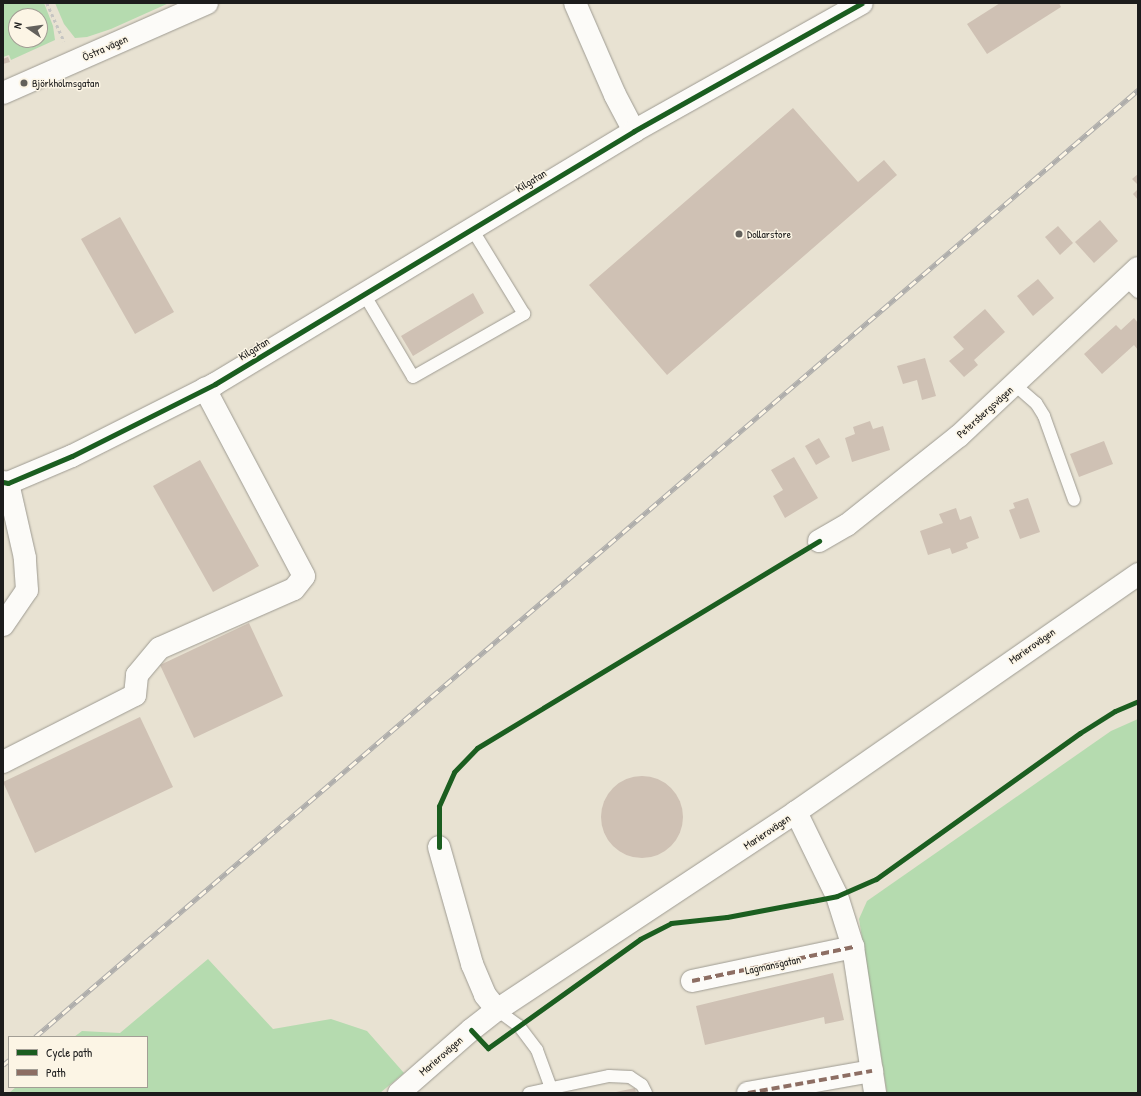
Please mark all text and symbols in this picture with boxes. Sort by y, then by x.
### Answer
north arrow [8,8,48,48]
text: N [10,21,25,30]
street label: Östra vägen [80,32,130,64]
place label: Björkholmsgatan [32,76,99,90]
marker: Björkholmsgatan [19,78,29,88]
street label: Kilgatan [513,167,549,195]
place label: Dollarstore [747,227,791,241]
marker: Dollarstore [734,229,744,239]
street label: Kilgatan [236,335,272,363]
street label: Petersbergsvägen [954,383,1016,441]
street label: Marierovägen [1006,625,1058,667]
street label: Marierovägen [741,812,793,852]
street label: Lagmansgatan [744,953,802,977]
street label: Marierovägen [416,1033,466,1079]
legend [8,1036,148,1088]
text: Cycle path [46,1044,92,1061]
text: Path [46,1064,66,1081]

